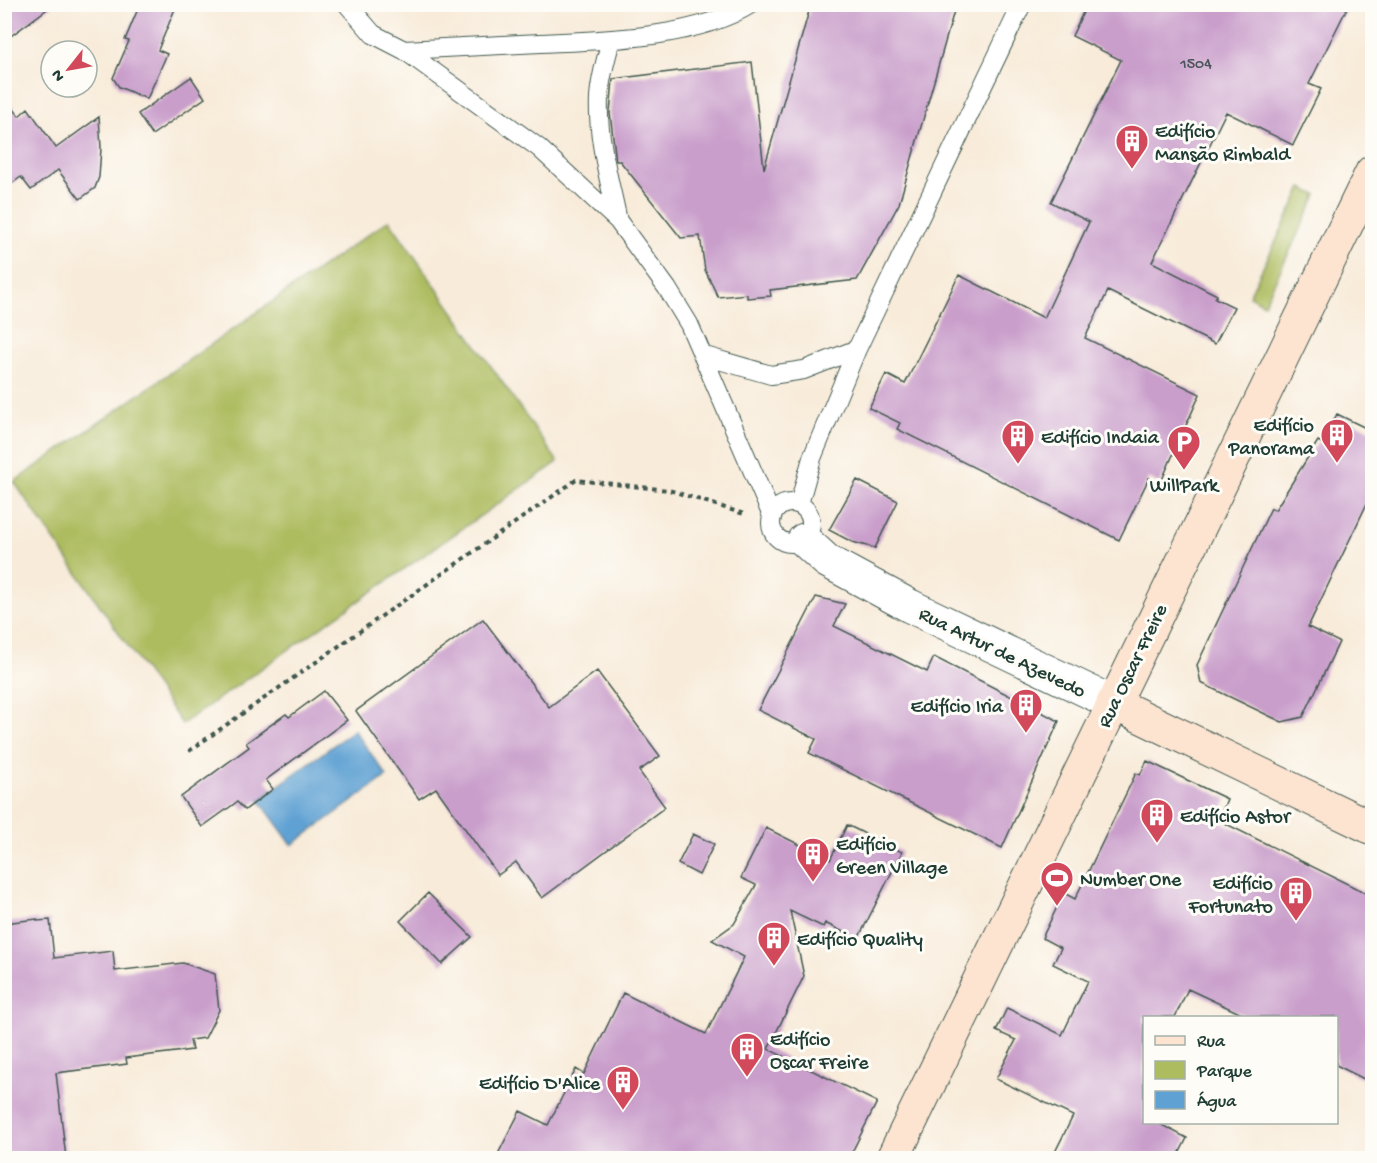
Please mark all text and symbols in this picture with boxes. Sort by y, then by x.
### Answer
north arrow [39,39,99,99]
house number: 1504 [1179,56,1212,75]
text: N [48,65,70,84]
place label: Edifício Mansão Rimbald [1155,122,1292,168]
building icon: Edifício Mansão Rimbald [1114,123,1150,170]
place label: Edifício Panorama [1227,416,1315,462]
building icon: Edifício Panorama [1319,417,1355,464]
building icon: Edifício Indaia [1000,418,1036,465]
parking icon: WillPark [1166,424,1202,471]
place label: Edifício Indaia [1041,428,1160,451]
place label: WillPark [1150,476,1220,499]
street label: Rua Oscar Freire [1094,601,1174,732]
street label: Rua Artur de Azevedo [914,604,1089,705]
building icon: Edifício Iria [1008,687,1044,734]
place label: Edifício Iria [910,697,1004,720]
building icon: Edifício Astor [1139,797,1175,844]
place label: Edifício Astor [1180,807,1292,830]
place label: Edifício Green Village [836,835,948,881]
building icon: Edifício Green Village [795,836,831,883]
sports icon: Number One [1039,860,1075,907]
place label: Number One [1080,870,1182,893]
place label: Edifício Fortunato [1188,874,1273,920]
building icon: Edifício Fortunato [1278,875,1314,922]
building icon: Edifício Quality [756,920,792,967]
place label: Edifício Quality [797,930,923,953]
legend [1143,1016,1338,1124]
place label: Edifício Oscar Freire [770,1030,869,1076]
building icon: Edifício Oscar Freire [729,1031,765,1078]
text: Rua [1197,1032,1226,1053]
text: Parque [1196,1062,1253,1083]
building icon: Edifício D'Alice [605,1064,641,1111]
place label: Edifício D'Alice [479,1074,601,1097]
text: Água [1197,1091,1237,1113]

